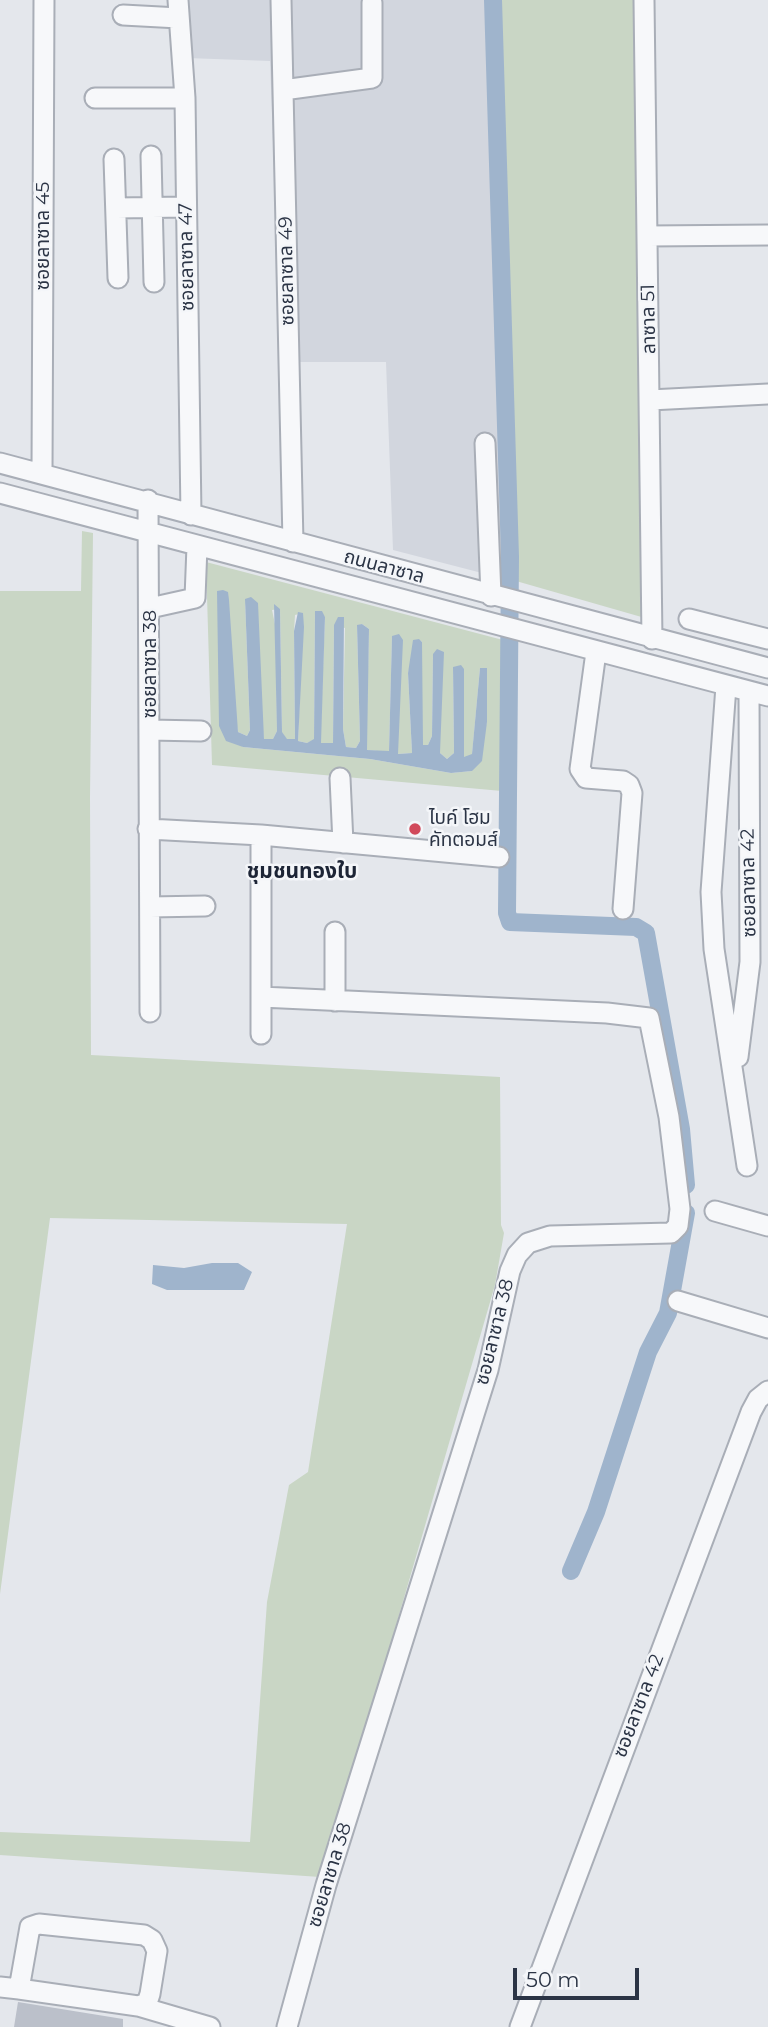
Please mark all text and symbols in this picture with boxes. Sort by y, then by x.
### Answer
street label: ซอยลาซาล 45 [32,182,54,290]
street label: ซอยลาซาล 47 [175,203,199,311]
street label: ซอยลาซาล 49 [275,216,299,326]
street label: ลาซาล 51 [637,284,661,354]
street label: ถนนลาซาล [341,545,427,589]
street label: ซอยลาซาล 38 [139,610,161,718]
place label: ไบค์ โฮม คัทตอมส์ [429,807,498,851]
marker: ไบค์ โฮม คัทตอมส์ [407,821,423,837]
street label: ซอยลาซาล 42 [737,828,761,938]
district label: ชุมชนทองใบ [247,859,357,885]
street label: ซอยลาซาล 38 [471,1277,519,1387]
street label: ซอยลาซาล 42 [609,1651,669,1761]
street label: ซอยลาซาล 38 [303,1820,357,1930]
scale bar [516,1954,642,1998]
text: 50 m [526,1967,580,1992]

